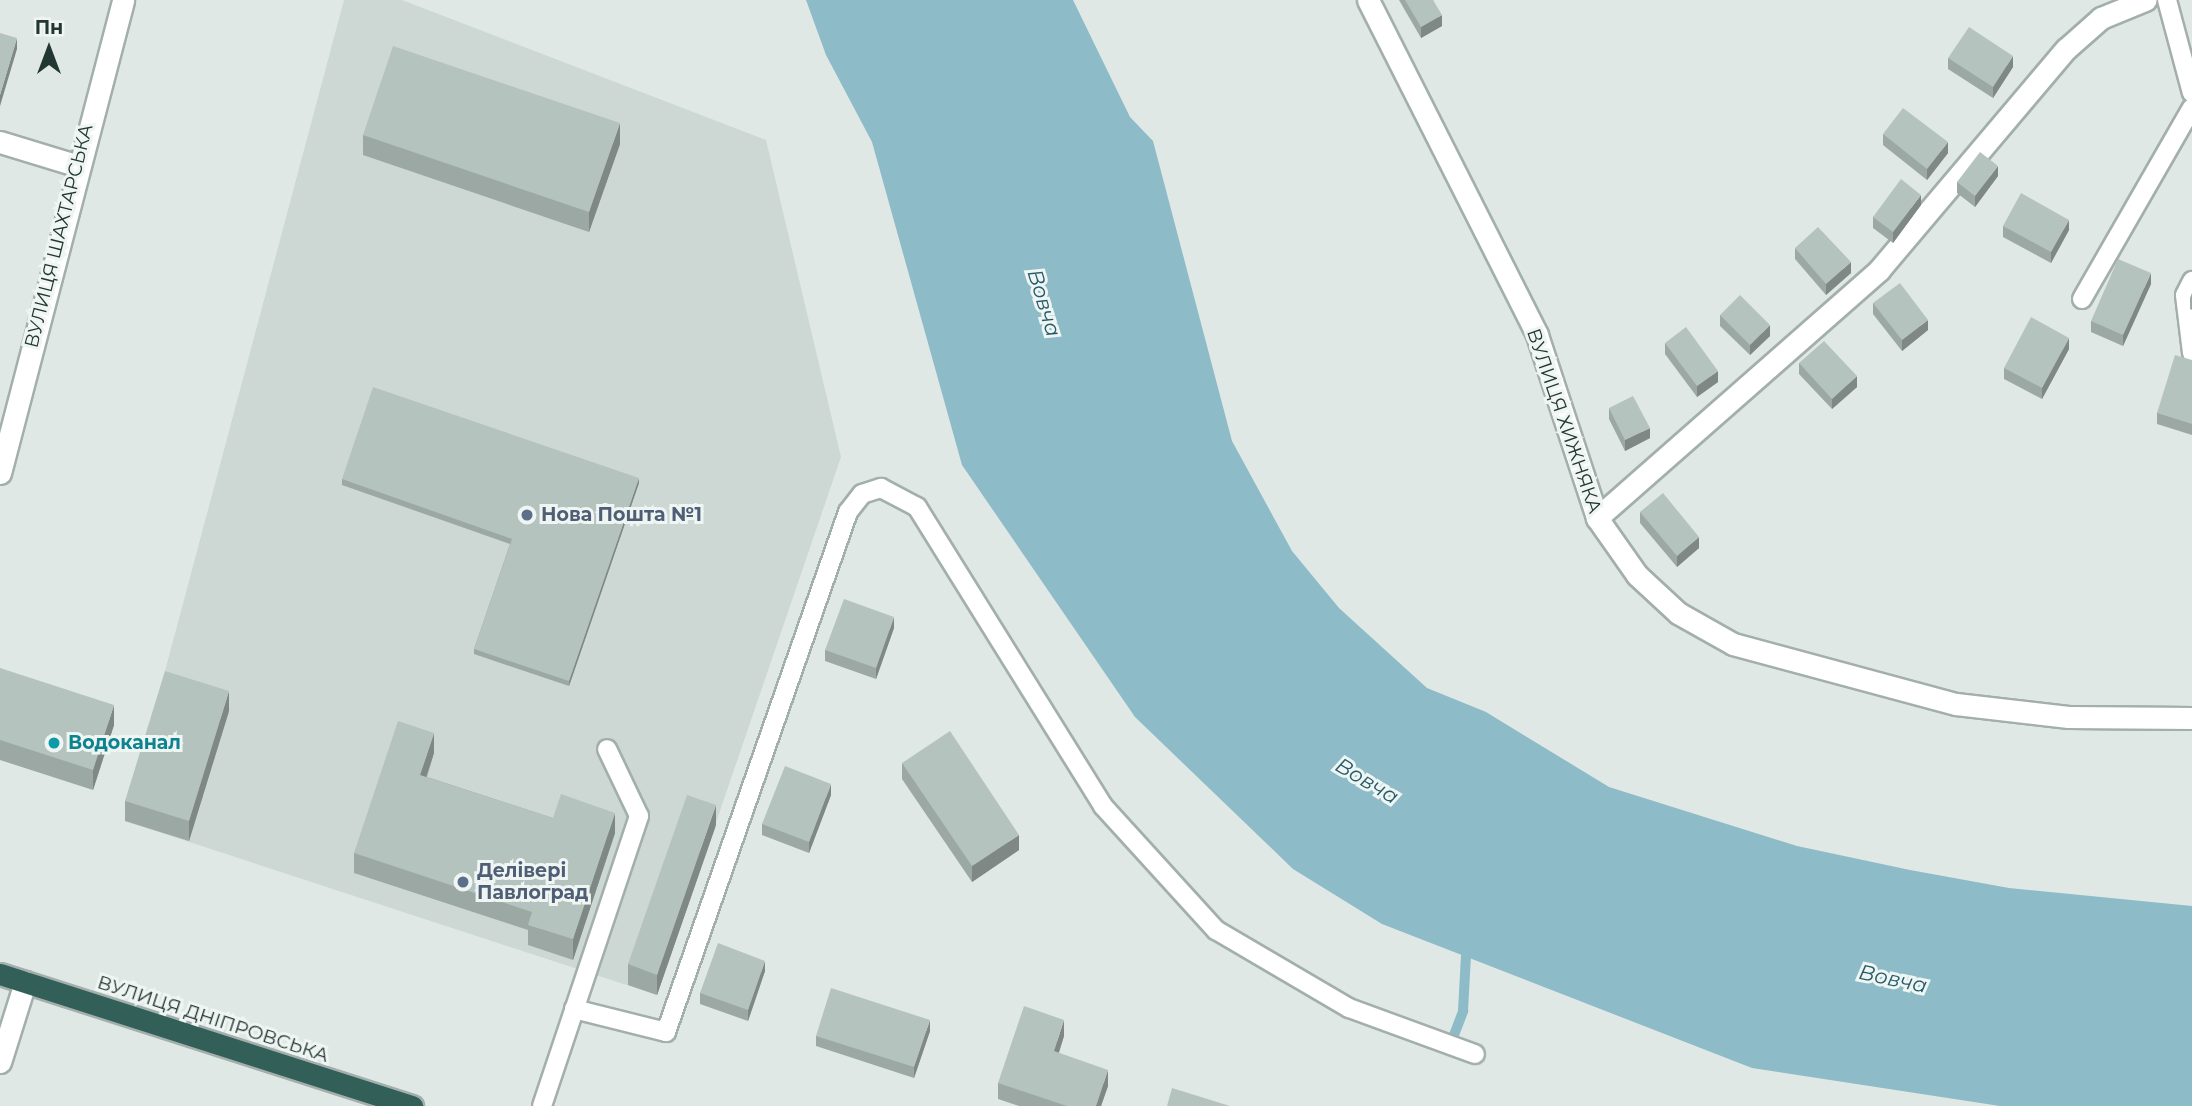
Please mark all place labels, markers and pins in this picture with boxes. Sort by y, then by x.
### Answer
place label: Нова Пошта №1 [541,504,702,526]
marker: Нова Пошта №1 [519,507,535,523]
place label: Водоканал [68,732,181,754]
marker: Водоканал [46,735,62,751]
place label: Делівері Павлоград [477,860,588,904]
marker: Делівері Павлоград [455,874,471,890]

